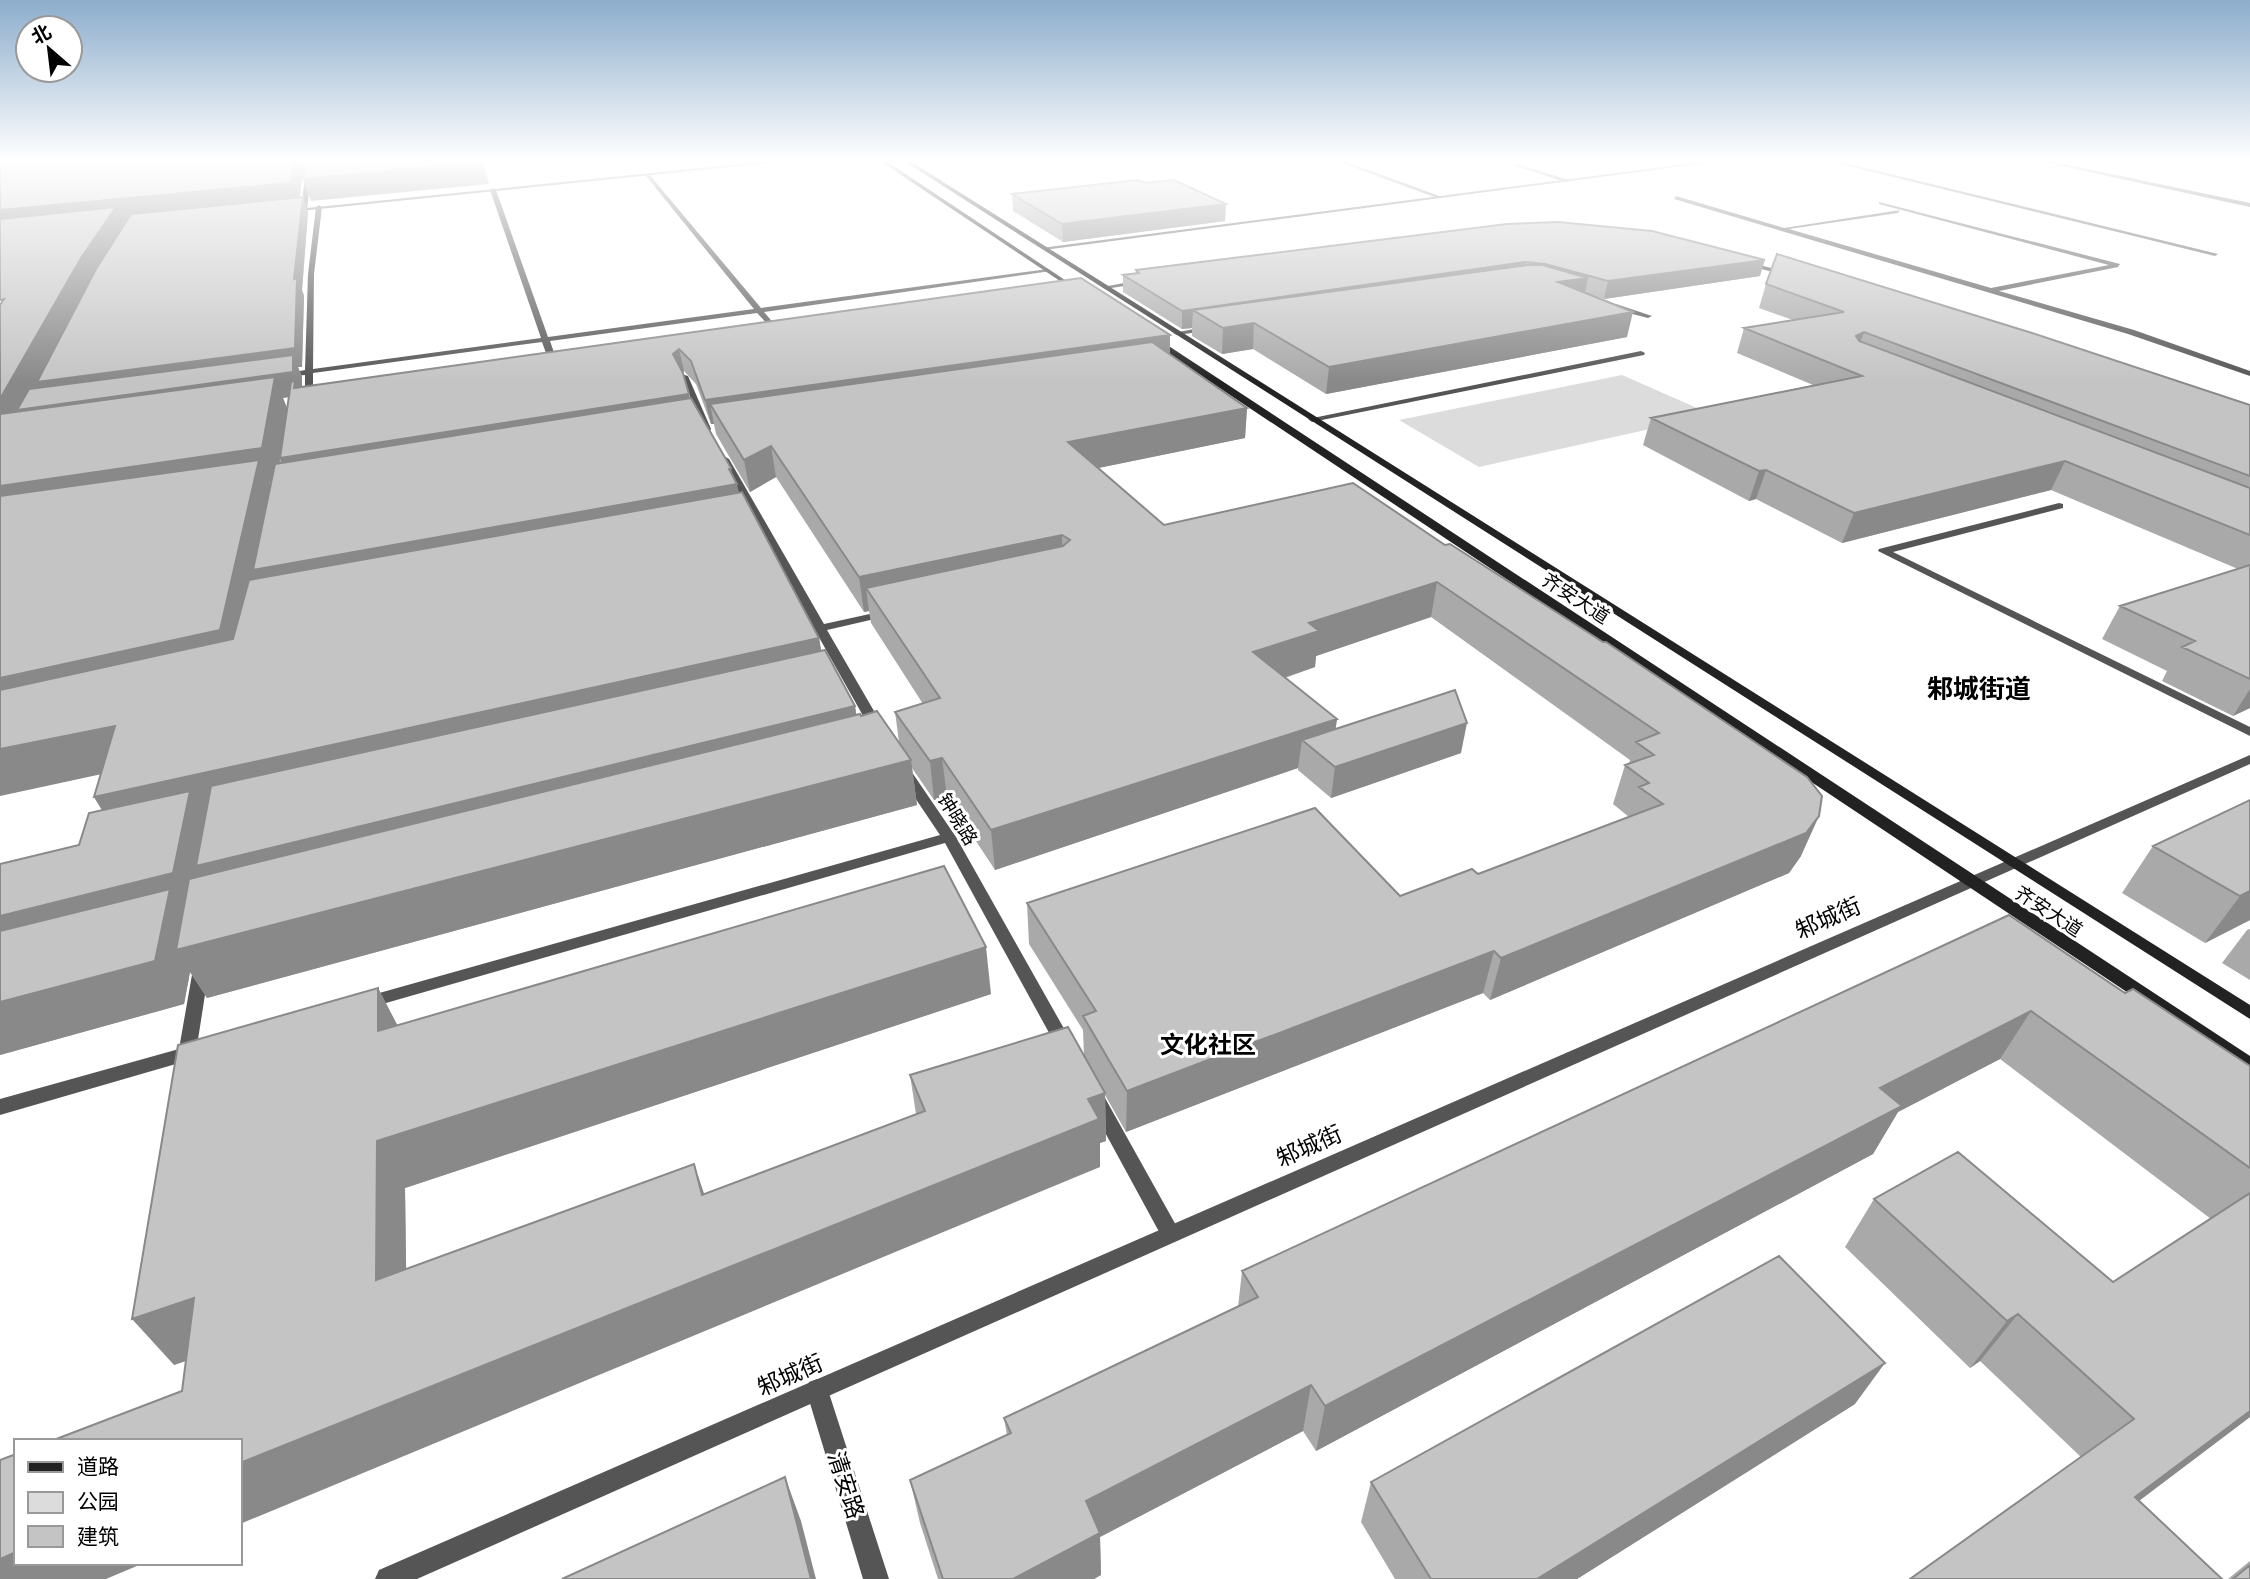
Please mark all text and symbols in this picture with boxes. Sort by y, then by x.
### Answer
north arrow [14,14,84,84]
text: 北 [27,18,56,50]
street label: 齐安大道 [1537,566,1615,630]
district label: 邾城街道 [1927,670,2031,706]
street label: 钟晓路 [932,788,984,850]
street label: 齐安大道 [2010,879,2088,943]
street label: 邾城街 [1790,888,1866,946]
district label: 文化社区 [1160,1027,1256,1060]
street label: 邾城街 [1271,1116,1347,1174]
street label: 邾城街 [752,1345,828,1403]
legend [14,1439,242,1565]
street label: 清安路 [821,1447,873,1522]
text: 道路 [77,1452,119,1480]
text: 公园 [77,1487,119,1515]
text: 建筑 [77,1522,119,1550]

